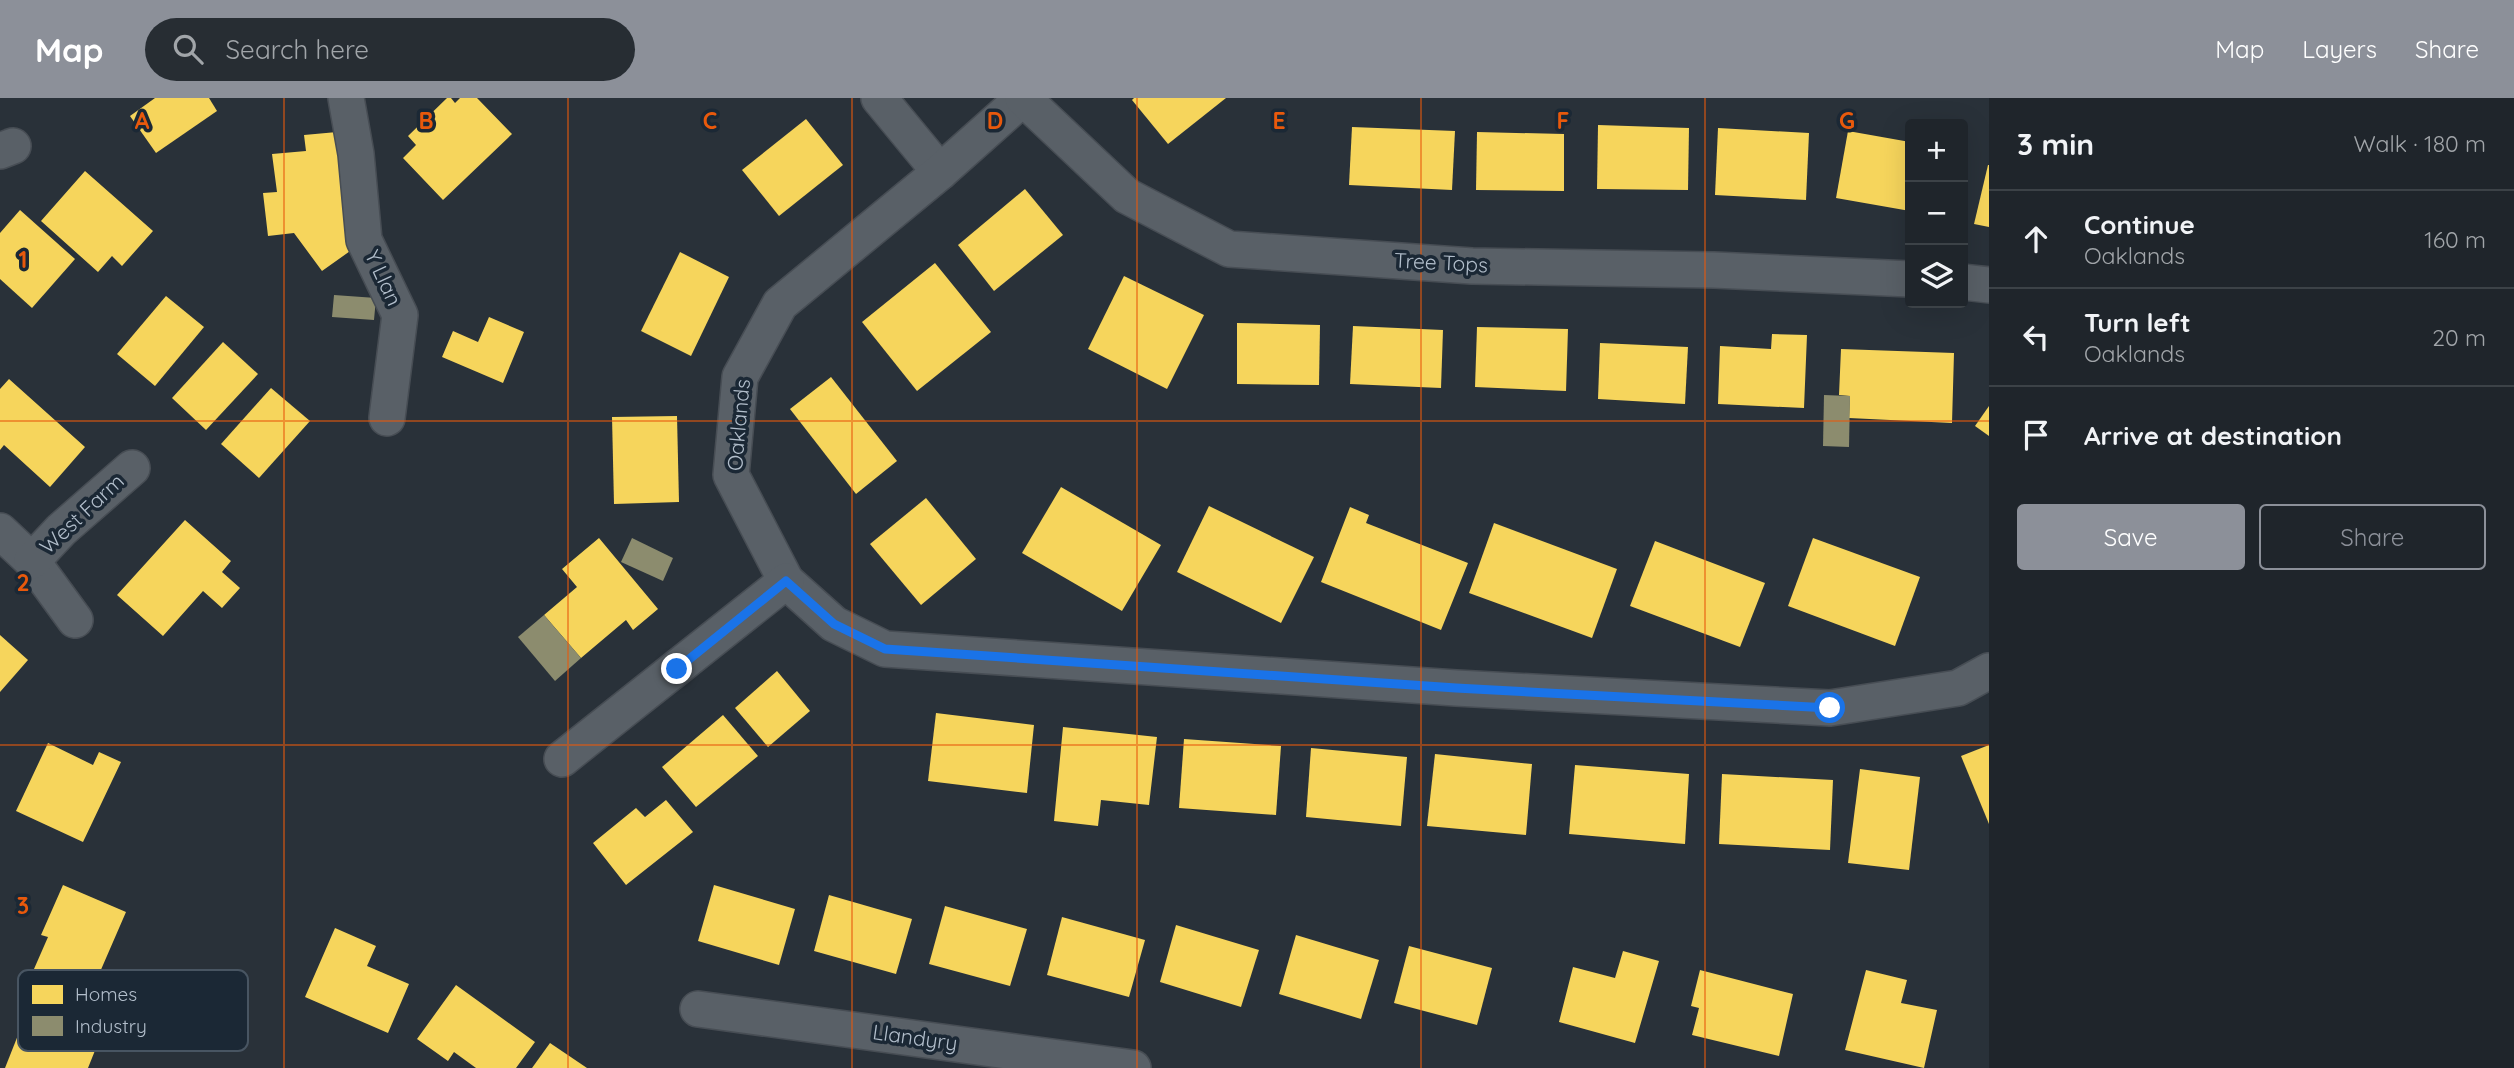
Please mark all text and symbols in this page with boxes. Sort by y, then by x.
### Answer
search box [145,18,635,81]
text: Map [35,29,103,70]
icon: search [169,30,207,68]
text: Search here [225,33,369,66]
text: Map [2215,34,2264,64]
text: Layers [2302,34,2377,64]
text: Share [2415,34,2479,64]
text: A [135,106,150,135]
text: B [418,106,434,135]
text: C [703,106,717,135]
text: D [987,106,1003,135]
text: E [1272,106,1286,135]
text: F [1557,106,1569,135]
text: G [1839,106,1855,135]
map controls [1905,119,1968,308]
button: + [1905,119,1968,182]
text: 3 min [2017,125,2094,163]
text: Walk · 180 m [2354,129,2486,158]
button: − [1905,182,1968,245]
text: Continue [2084,208,2195,241]
icon: ahead [2017,220,2055,258]
text: 160 m [2424,225,2486,254]
text: Oaklands [2084,241,2185,270]
text: 1 [19,245,27,274]
button: layers [1905,245,1968,308]
street label: Y Llan [360,246,408,310]
street label: Tree Tops [1393,247,1489,277]
text: Turn left [2084,306,2191,339]
icon: left [2017,318,2055,356]
text: 20 m [2432,323,2486,352]
text: Oaklands [2084,339,2185,368]
street label: Oaklands [721,378,755,472]
icon: arrive [2017,416,2055,454]
text: Arrive at destination [2084,419,2342,452]
street label: West Farm [34,468,129,559]
button: Save [2017,504,2245,570]
button: Share [2259,504,2486,570]
text: 2 [16,568,30,597]
route end [661,653,692,684]
route start [1814,692,1845,723]
text: 3 [17,891,29,920]
legend [18,970,248,1051]
text: Homes [75,982,137,1006]
text: Industry [75,1014,147,1038]
street label: Llandyry [871,1018,959,1056]

